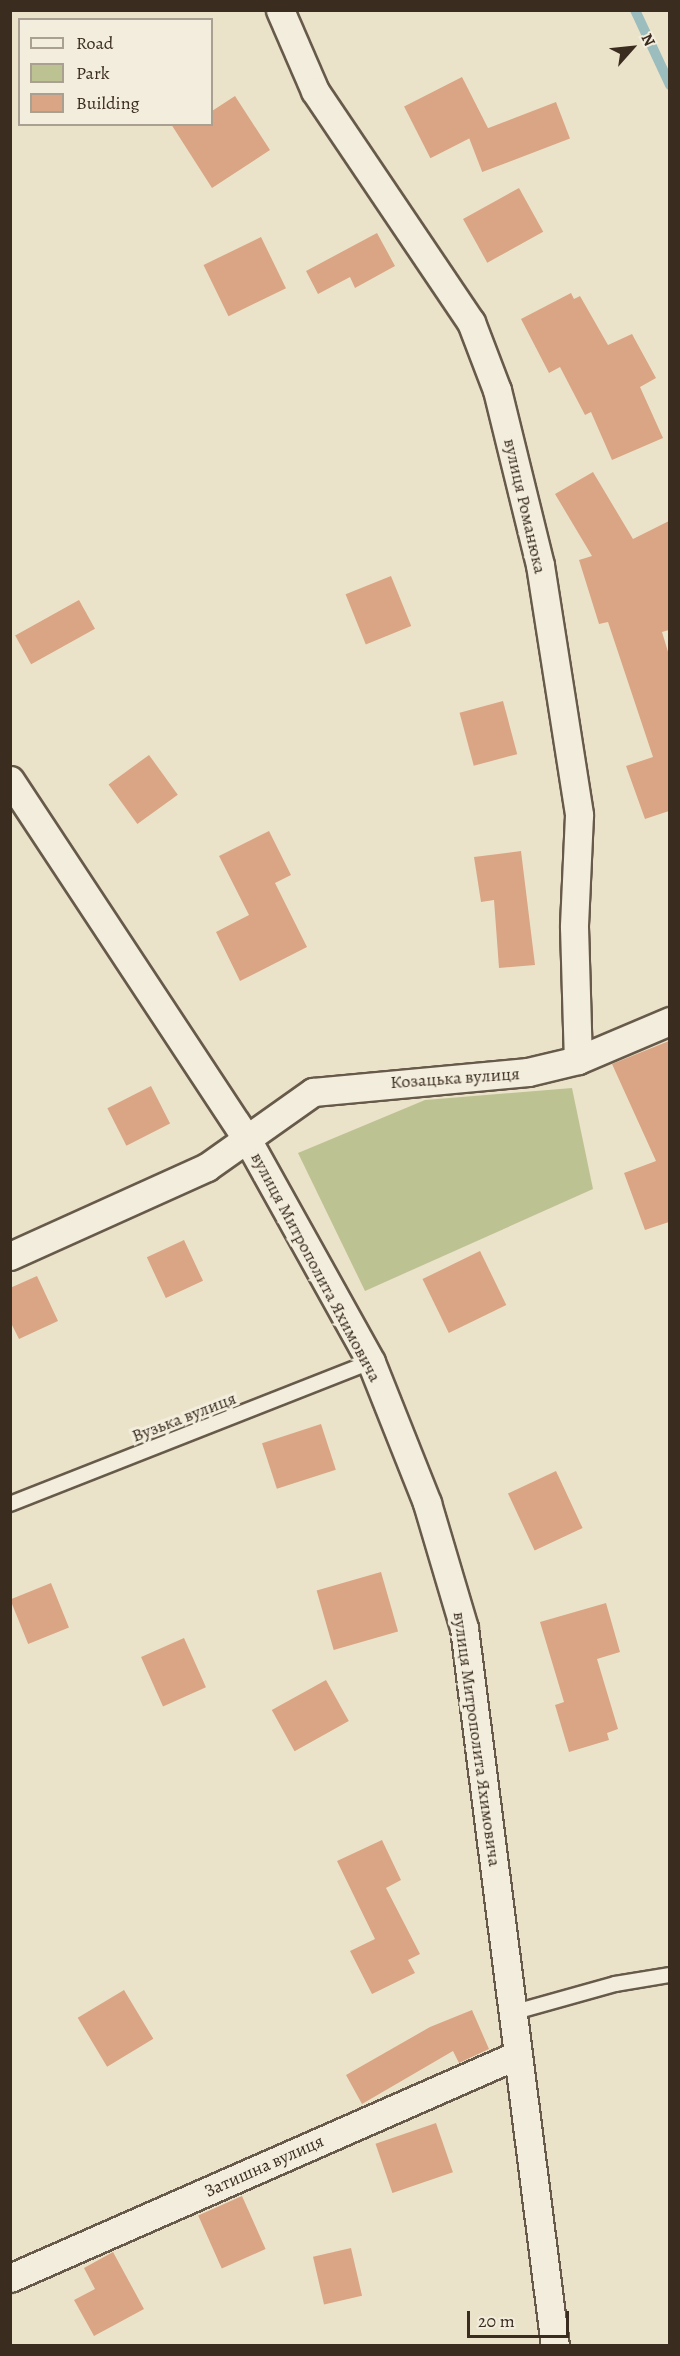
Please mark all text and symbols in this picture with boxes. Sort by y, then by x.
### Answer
legend [18,18,213,126]
north arrow [602,18,662,78]
text: N [636,30,660,50]
text: Road [76,31,113,55]
text: Park [76,61,110,85]
text: Building [76,91,140,115]
street label: вулиця Романюка [499,436,551,576]
street label: Козацька вулиця [390,1063,520,1093]
street label: вулиця Митрополита Яхимовича [246,1149,386,1385]
street label: Вузька вулиця [129,1387,239,1447]
street label: вулиця Митрополита Яхимовича [448,1610,506,1868]
street label: Затишна вулиця [201,2130,327,2202]
scale bar [470,2299,572,2337]
text: 20 m [478,2309,515,2333]

